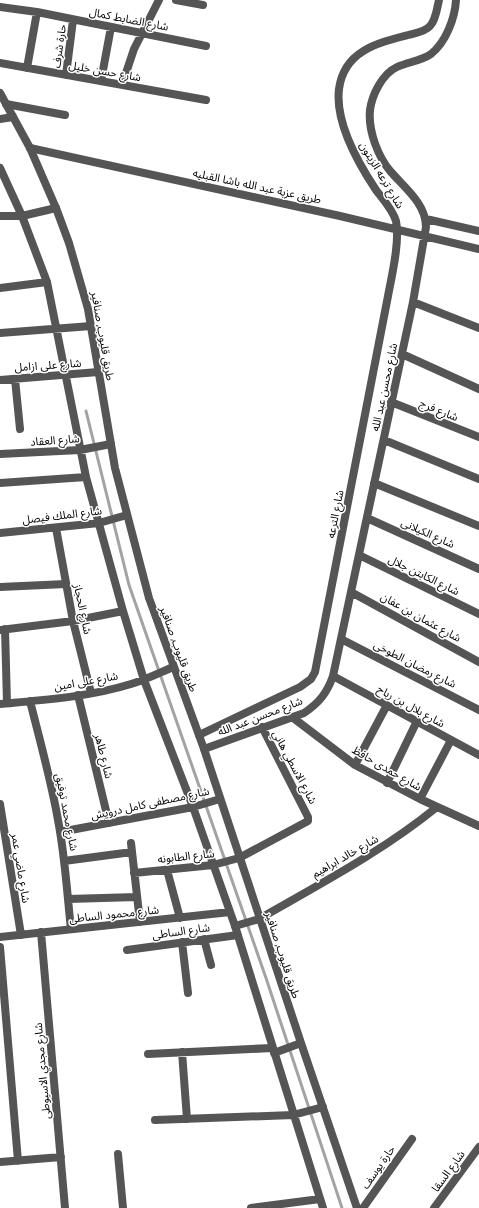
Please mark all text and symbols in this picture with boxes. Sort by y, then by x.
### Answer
street label: شارع الضابط كمال [88,4,170,35]
street label: حارة شرف [49,23,69,69]
street label: شارع حسن خليل [68,58,143,85]
street label: شارع ترعه الزيتون [356,139,408,212]
street label: طريق عزبة عبد الله باشا القبليه [192,166,322,207]
street label: طريق قليوب, صنافير [88,289,118,382]
street label: شارع محسن عبد الله [368,341,401,433]
street label: شارع على ازامل [14,356,82,375]
street label: شارع فرج [417,396,461,425]
street label: شارع العقاد [30,431,81,450]
street label: شارع الترعه [323,488,348,540]
street label: شارع الملك فيصل [21,503,103,528]
street label: شارع الكيلانى [399,515,457,552]
street label: شارع الكابتن جلال [386,552,462,599]
street label: شارع الحجاز [70,582,95,636]
street label: شارع عثمان بن عفان [378,589,464,646]
street label: طريق قليوب, صنافير [156,603,201,694]
street label: شارع رمضان الطوخى [371,637,459,692]
street label: شارع على امين [53,668,120,695]
street label: شارع بلال بن رباح [374,682,448,731]
street label: شارع محسن عبد الله [216,693,305,740]
street label: شارع الاسطي هاني [267,728,320,808]
street label: شارع طاهر [90,731,116,780]
street label: شارع حمدى حافظ [349,742,425,795]
street label: شارع محمد توفيق [52,772,81,853]
street label: شارع مصطفى كامل درويش [89,784,211,823]
street label: شارع ماضي عمر [6,831,33,905]
street label: شارع خالد ابراهيم [309,831,382,882]
street label: شارع الطابونه [157,846,216,867]
street label: شارع محمود الساطى [68,902,160,927]
street label: طريق قليوب, صنافير [262,909,304,1000]
street label: شارع الساطى [151,920,211,943]
street label: شارع مجدي الاسيوطى [31,1022,56,1120]
street label: حارة يوسف [358,1142,398,1191]
street label: شارع السقا [428,1147,469,1195]

